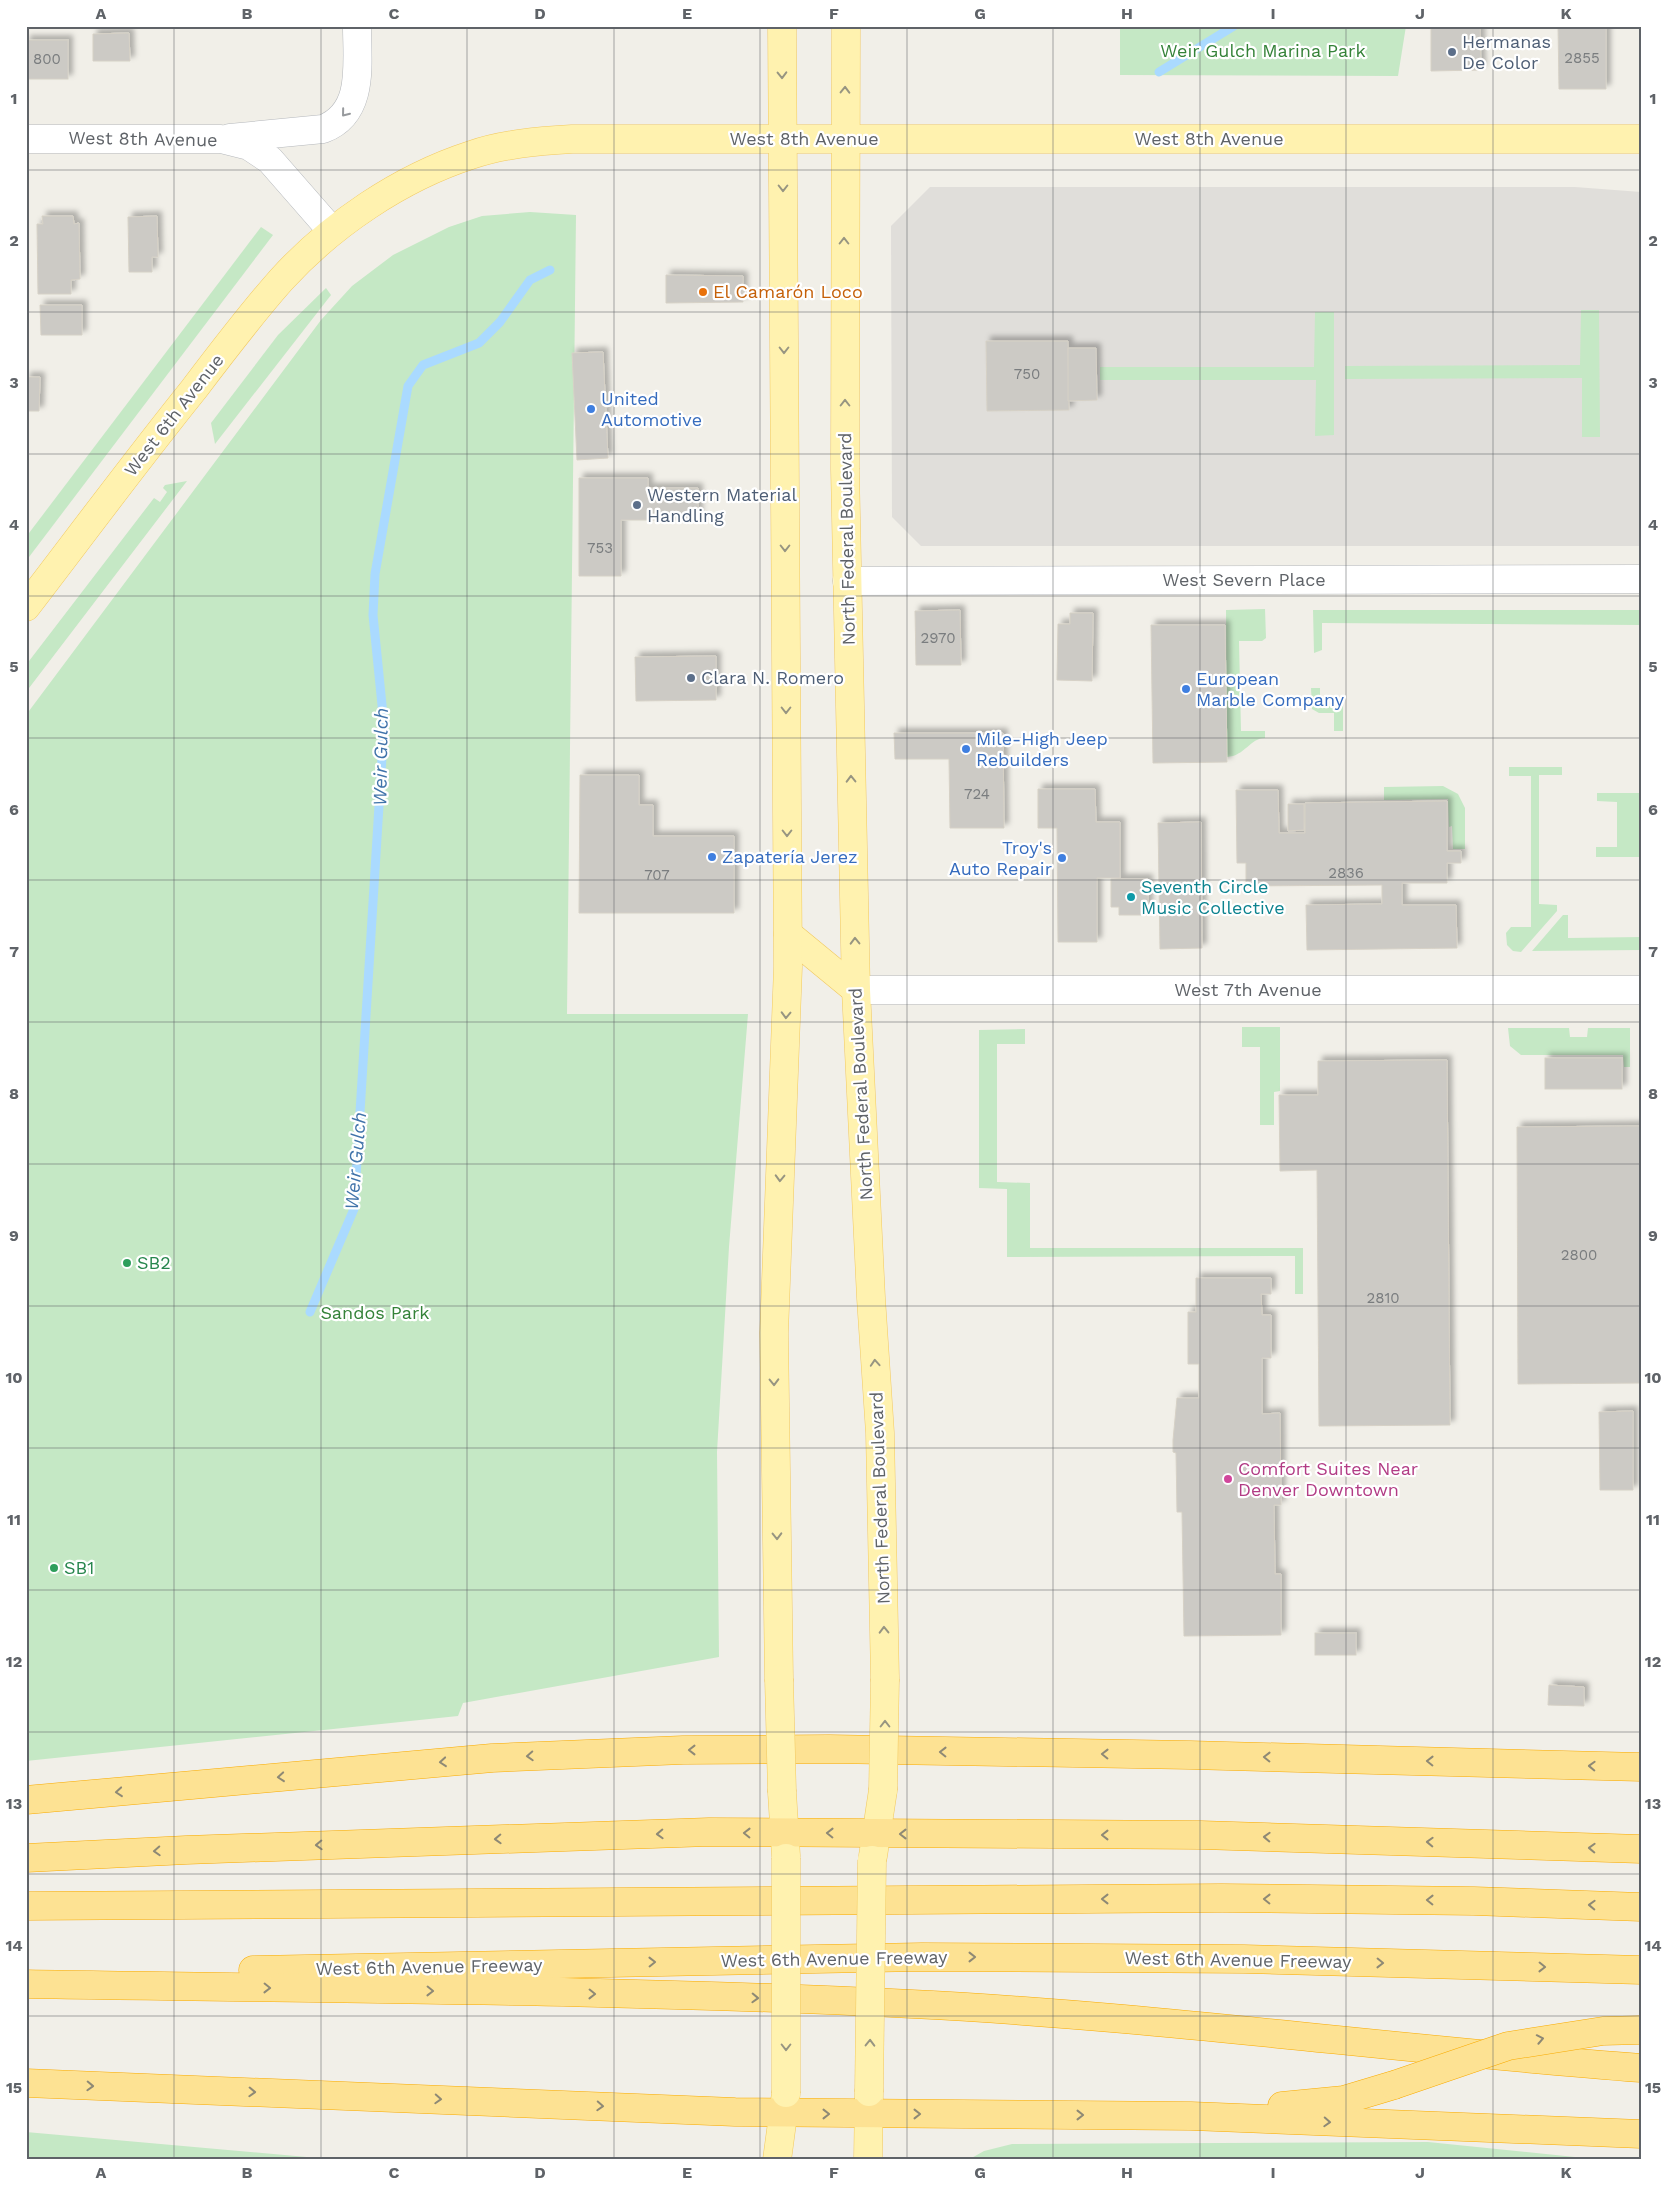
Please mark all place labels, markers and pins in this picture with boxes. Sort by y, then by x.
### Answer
place label: Hermanas De Color [1462,31,1551,73]
marker: Hermanas De Color [1446,46,1458,58]
place label: El Camarón Loco [713,281,863,302]
marker: El Camarón Loco [697,286,709,298]
place label: United Automotive [601,388,702,430]
marker: United Automotive [585,403,597,415]
place label: Western Material Handling [647,484,797,526]
marker: Western Material Handling [631,499,643,511]
place label: Clara N. Romero [701,667,844,688]
place label: European Marble Company [1196,668,1345,710]
marker: Clara N. Romero [685,672,697,684]
marker: European Marble Company [1180,683,1192,695]
place label: Mile-High Jeep Rebuilders [976,728,1108,770]
marker: Mile-High Jeep Rebuilders [960,743,972,755]
place label: Troy's Auto Repair [949,837,1052,879]
place label: Zapatería Jerez [722,846,858,867]
marker: Zapatería Jerez [706,851,718,863]
marker: Troy's Auto Repair [1056,852,1068,864]
place label: Seventh Circle Music Collective [1141,876,1285,918]
marker: Seventh Circle Music Collective [1125,891,1137,903]
place label: SB2 [137,1252,171,1273]
marker: SB2 [121,1257,133,1269]
place label: Comfort Suites Near Denver Downtown [1238,1458,1418,1500]
marker: Comfort Suites Near Denver Downtown [1222,1473,1234,1485]
place label: SB1 [64,1557,94,1578]
marker: SB1 [48,1562,60,1574]

